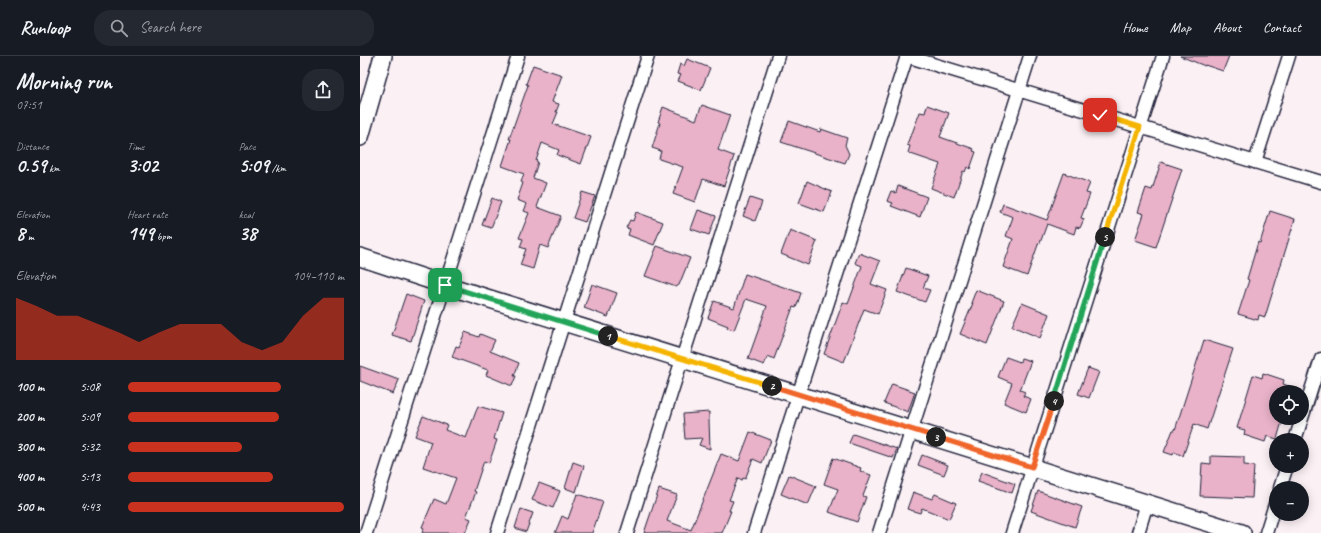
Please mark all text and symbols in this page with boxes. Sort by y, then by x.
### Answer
search box [94,10,374,46]
text: Runloop [20,16,70,40]
icon: search [108,17,130,39]
text: Search here [140,18,201,37]
text: Home [1122,19,1148,36]
text: Map [1170,19,1191,36]
text: About [1213,19,1241,36]
text: Contact [1263,19,1301,36]
text: Morning run [16,68,112,96]
button: share [302,69,344,111]
text: 07:51 [16,97,42,113]
pin [1083,98,1117,132]
icon: check [1089,104,1111,126]
text: Distance [16,139,49,153]
text: Time [127,139,144,153]
text: Pace [239,139,256,153]
text: 0.59 [16,153,46,178]
text: 3:02 [127,153,158,178]
text: 5:09 [239,153,269,178]
text: km [46,161,60,175]
text: /km [269,161,286,175]
text: Elevation [16,207,50,221]
text: Heart rate [127,207,167,221]
text: kcal [239,207,253,221]
text: 8 [16,221,25,246]
text: 149 [127,221,154,246]
text: 38 [239,221,257,246]
pin: 5 [1095,227,1115,247]
text: m [25,229,34,243]
text: bpm [154,229,172,243]
text: 5 [1103,230,1107,244]
text: Elevation [16,268,56,284]
text: 104–110 m [293,268,344,284]
pin [428,268,462,302]
icon: arrive [434,274,456,296]
pin: 1 [598,326,618,346]
text: 1 [606,329,610,343]
pin: 2 [762,376,782,396]
text: 100 m [16,379,44,395]
text: 5:08 [80,379,100,395]
text: 2 [770,379,774,393]
map controls [1269,385,1309,521]
button: locate [1269,385,1309,425]
pin: 4 [1044,391,1064,411]
text: 4 [1052,394,1056,408]
text: 200 m [16,409,44,425]
text: 5:09 [80,409,100,425]
pin: 3 [926,427,946,447]
text: 3 [934,430,938,444]
button: + [1269,433,1309,473]
text: 300 m [16,439,44,455]
text: 5:32 [80,439,100,455]
text: 400 m [16,469,44,485]
text: 5:13 [80,469,100,485]
button: − [1269,481,1309,521]
text: 500 m [16,499,44,515]
text: 4:43 [80,499,100,515]

